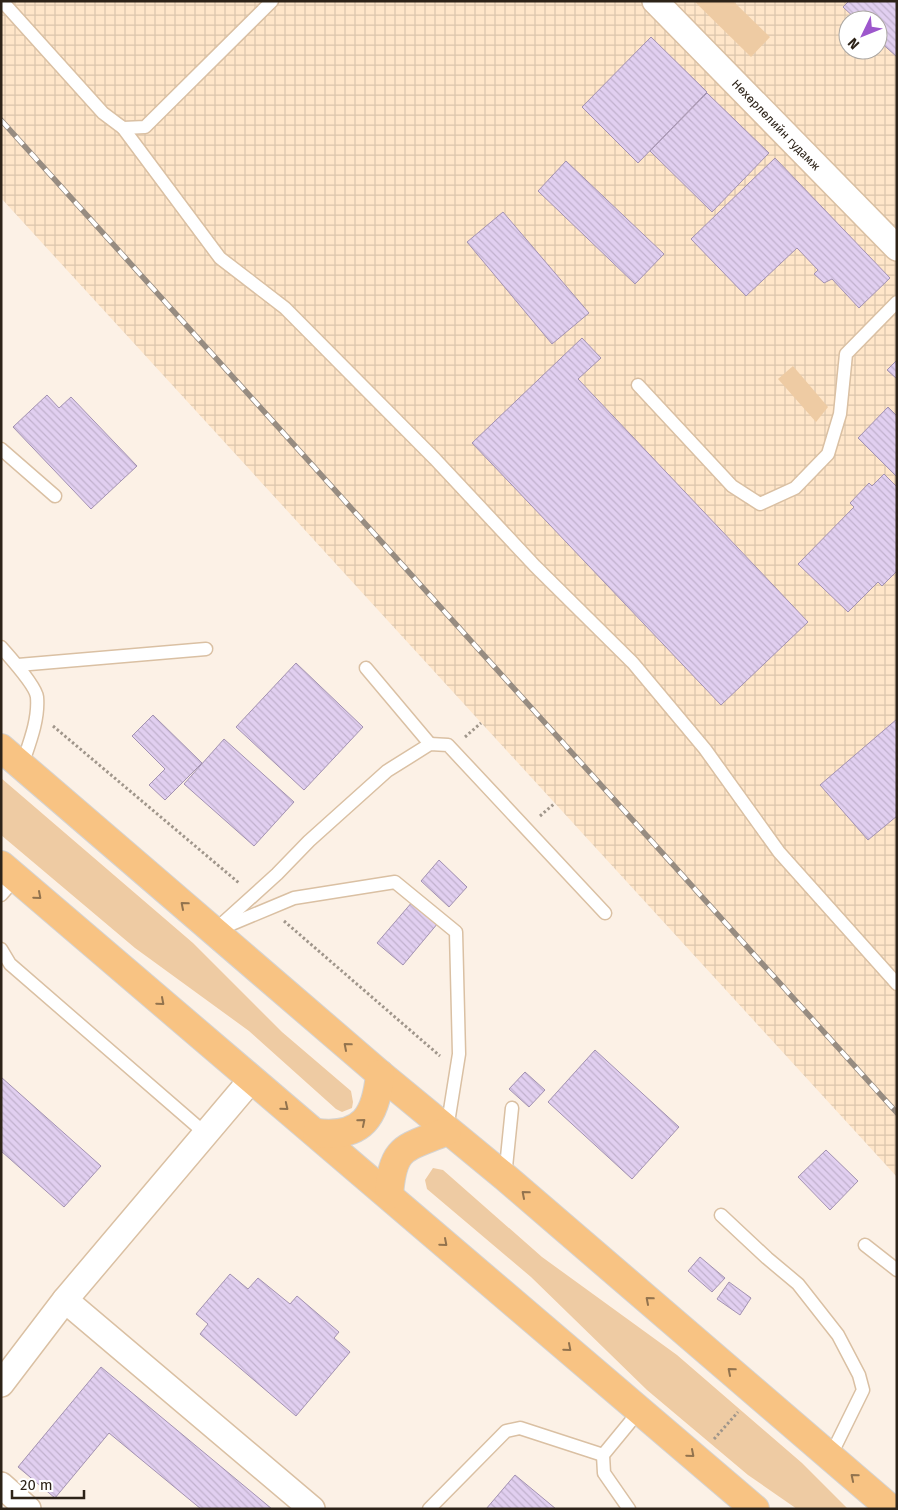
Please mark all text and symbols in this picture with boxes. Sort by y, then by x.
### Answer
north arrow [838,10,888,60]
text: N [844,34,863,53]
street label: Нөхөрлөлийн гудамж [729,77,823,174]
one-way arrow [33,891,42,900]
one-way arrow [180,902,189,911]
one-way arrow [156,997,165,1006]
one-way arrow [343,1042,352,1051]
one-way arrow [280,1102,289,1111]
one-way arrow [357,1119,366,1128]
one-way arrow [522,1191,531,1200]
one-way arrow [439,1237,448,1246]
one-way arrow [645,1297,654,1306]
one-way arrow [562,1343,571,1352]
one-way arrow [727,1368,736,1377]
one-way arrow [686,1448,695,1457]
scale bar [12,1468,85,1500]
one-way arrow [850,1474,859,1483]
text: 20 m [20,1476,53,1494]

